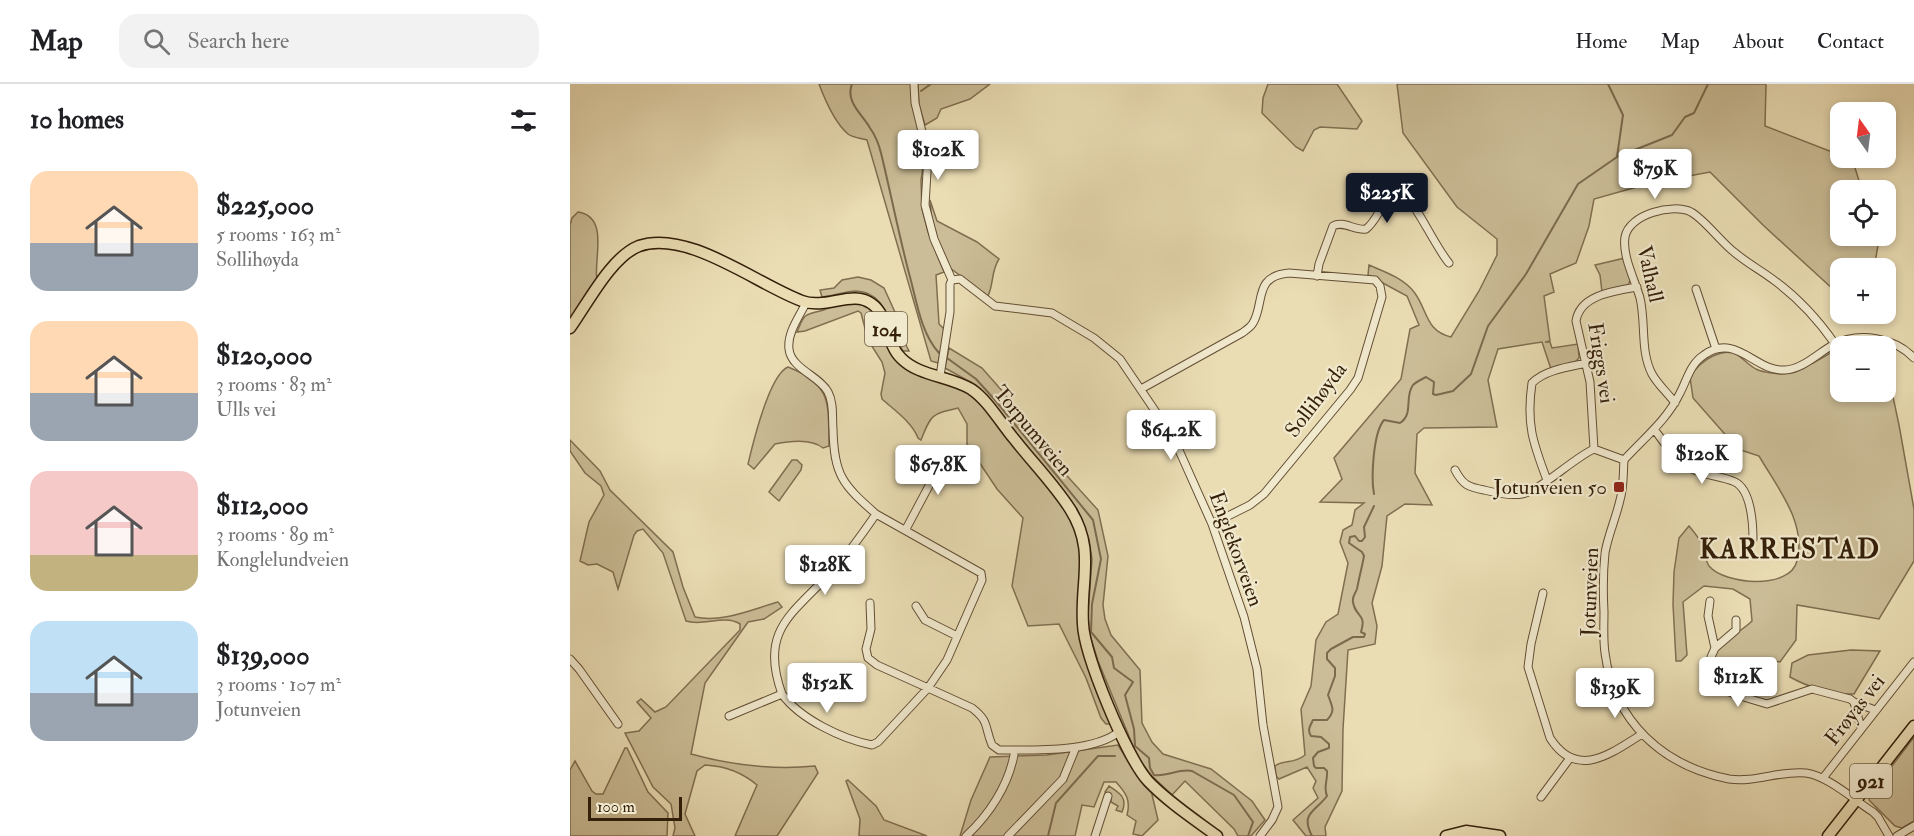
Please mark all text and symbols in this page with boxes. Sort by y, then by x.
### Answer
search box [119,14,539,68]
text: Map [30,24,83,59]
icon: search [140,25,173,58]
text: Search here [188,27,289,55]
text: Home [1575,28,1627,55]
text: Map [1660,28,1700,55]
text: About [1733,28,1784,55]
text: Contact [1817,28,1884,55]
north arrow [1830,102,1896,168]
map controls [1830,102,1896,402]
text: 10 homes [30,104,124,136]
icon: filters [507,104,540,137]
pin: $102K [896,130,980,181]
text: $102K [912,137,964,162]
pin: $79K [1619,149,1691,200]
text: $79K [1633,156,1677,181]
pin: $225K [1345,173,1429,224]
text: $225K [1360,180,1414,205]
button: locate [1830,180,1896,246]
text: $225,000 [216,190,314,222]
icon: home [78,195,150,267]
text: 5 rooms · 163 m² [216,222,341,247]
street label: Valhall [1630,243,1670,306]
text: Sollihøyda [216,247,299,272]
button: + [1830,258,1896,324]
road number: 104 [865,312,907,346]
street label: Friggs vei [1581,321,1621,406]
button: − [1830,336,1896,402]
text: $120,000 [216,340,313,372]
icon: home [78,345,150,417]
street label: Sollihøyda [1279,357,1353,443]
text: 3 rooms · 83 m² [216,372,332,397]
street label: Torpumveien [987,380,1079,482]
text: Ulls vei [216,397,276,422]
pin: $64.2K [1122,410,1220,461]
text: $64.2K [1141,417,1201,442]
pin: $120K [1660,434,1744,485]
text: $120K [1676,441,1728,466]
pin: $67.8K [889,445,987,496]
text: $67.8K [909,452,967,477]
place label: Jotunveien 50 [1493,474,1607,501]
marker: Jotunveien 50 [1612,480,1626,494]
street label: Englekorveien [1203,488,1269,611]
text: $112,000 [216,490,309,522]
icon: home [78,495,150,567]
text: 3 rooms · 89 m² [216,522,334,547]
district label: KARRESTAD [1700,533,1880,566]
pin: $128K [783,545,867,596]
text: Konglelundveien [216,547,349,572]
street label: Jotunveien [1575,547,1605,638]
text: $128K [799,552,851,577]
text: $139,000 [216,640,309,672]
icon: home [78,645,150,717]
pin: $112K [1696,657,1780,708]
pin: $152K [785,663,869,714]
text: $112K [1713,664,1763,689]
pin: $139K [1573,668,1657,719]
street label: Frøyas vei [1819,669,1891,751]
text: $152K [801,670,853,695]
text: 3 rooms · 107 m² [216,672,341,697]
text: $139K [1590,675,1640,700]
text: Jotunveien [216,697,301,722]
road number: 921 [1850,764,1892,798]
scale bar [588,794,682,822]
text: 100 m [597,797,635,817]

